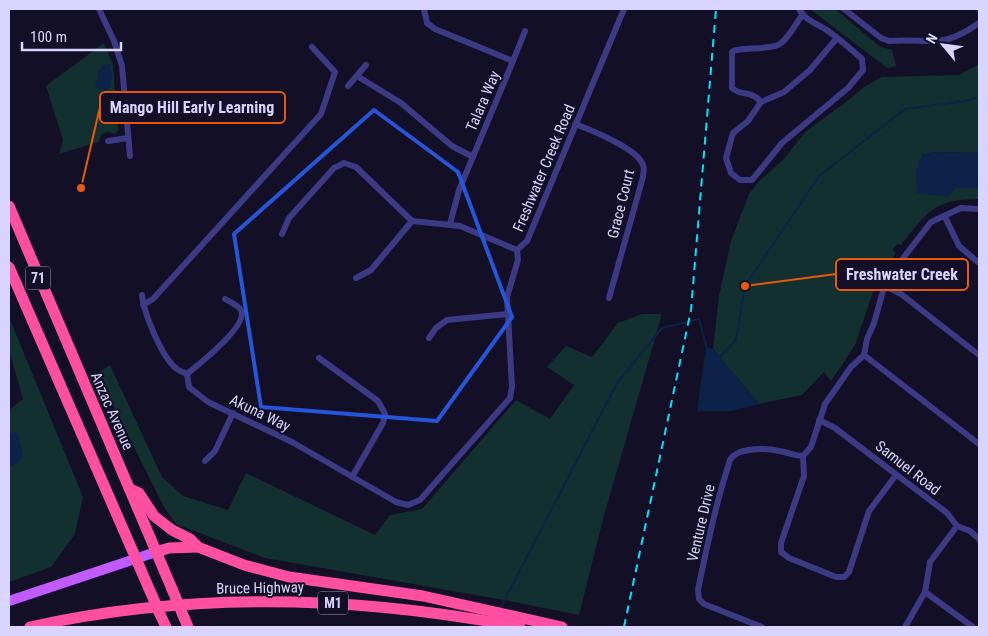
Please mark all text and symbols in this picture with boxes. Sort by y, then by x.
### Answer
scale bar [22,20,121,52]
north arrow [918,20,968,70]
text: 100 m [30,28,67,46]
text: N [923,31,941,46]
street label: Talara Way [462,68,504,134]
callout: Mango Hill Early Learning [100,92,285,123]
text: Mango Hill Early Learning [110,98,274,117]
street label: Freshwater Creek Road [509,102,579,234]
street label: Grace Court [604,168,638,240]
callout: Freshwater Creek [836,259,968,290]
text: Freshwater Creek [846,265,958,284]
road number: 71 [26,266,50,290]
street label: Anzac Avenue [87,369,137,453]
street label: Akuna Way [227,391,293,435]
street label: Samuel Road [872,437,944,499]
street label: Venture Drive [683,483,719,563]
street label: Bruce Highway [216,578,304,598]
road number: M1 [318,592,348,614]

